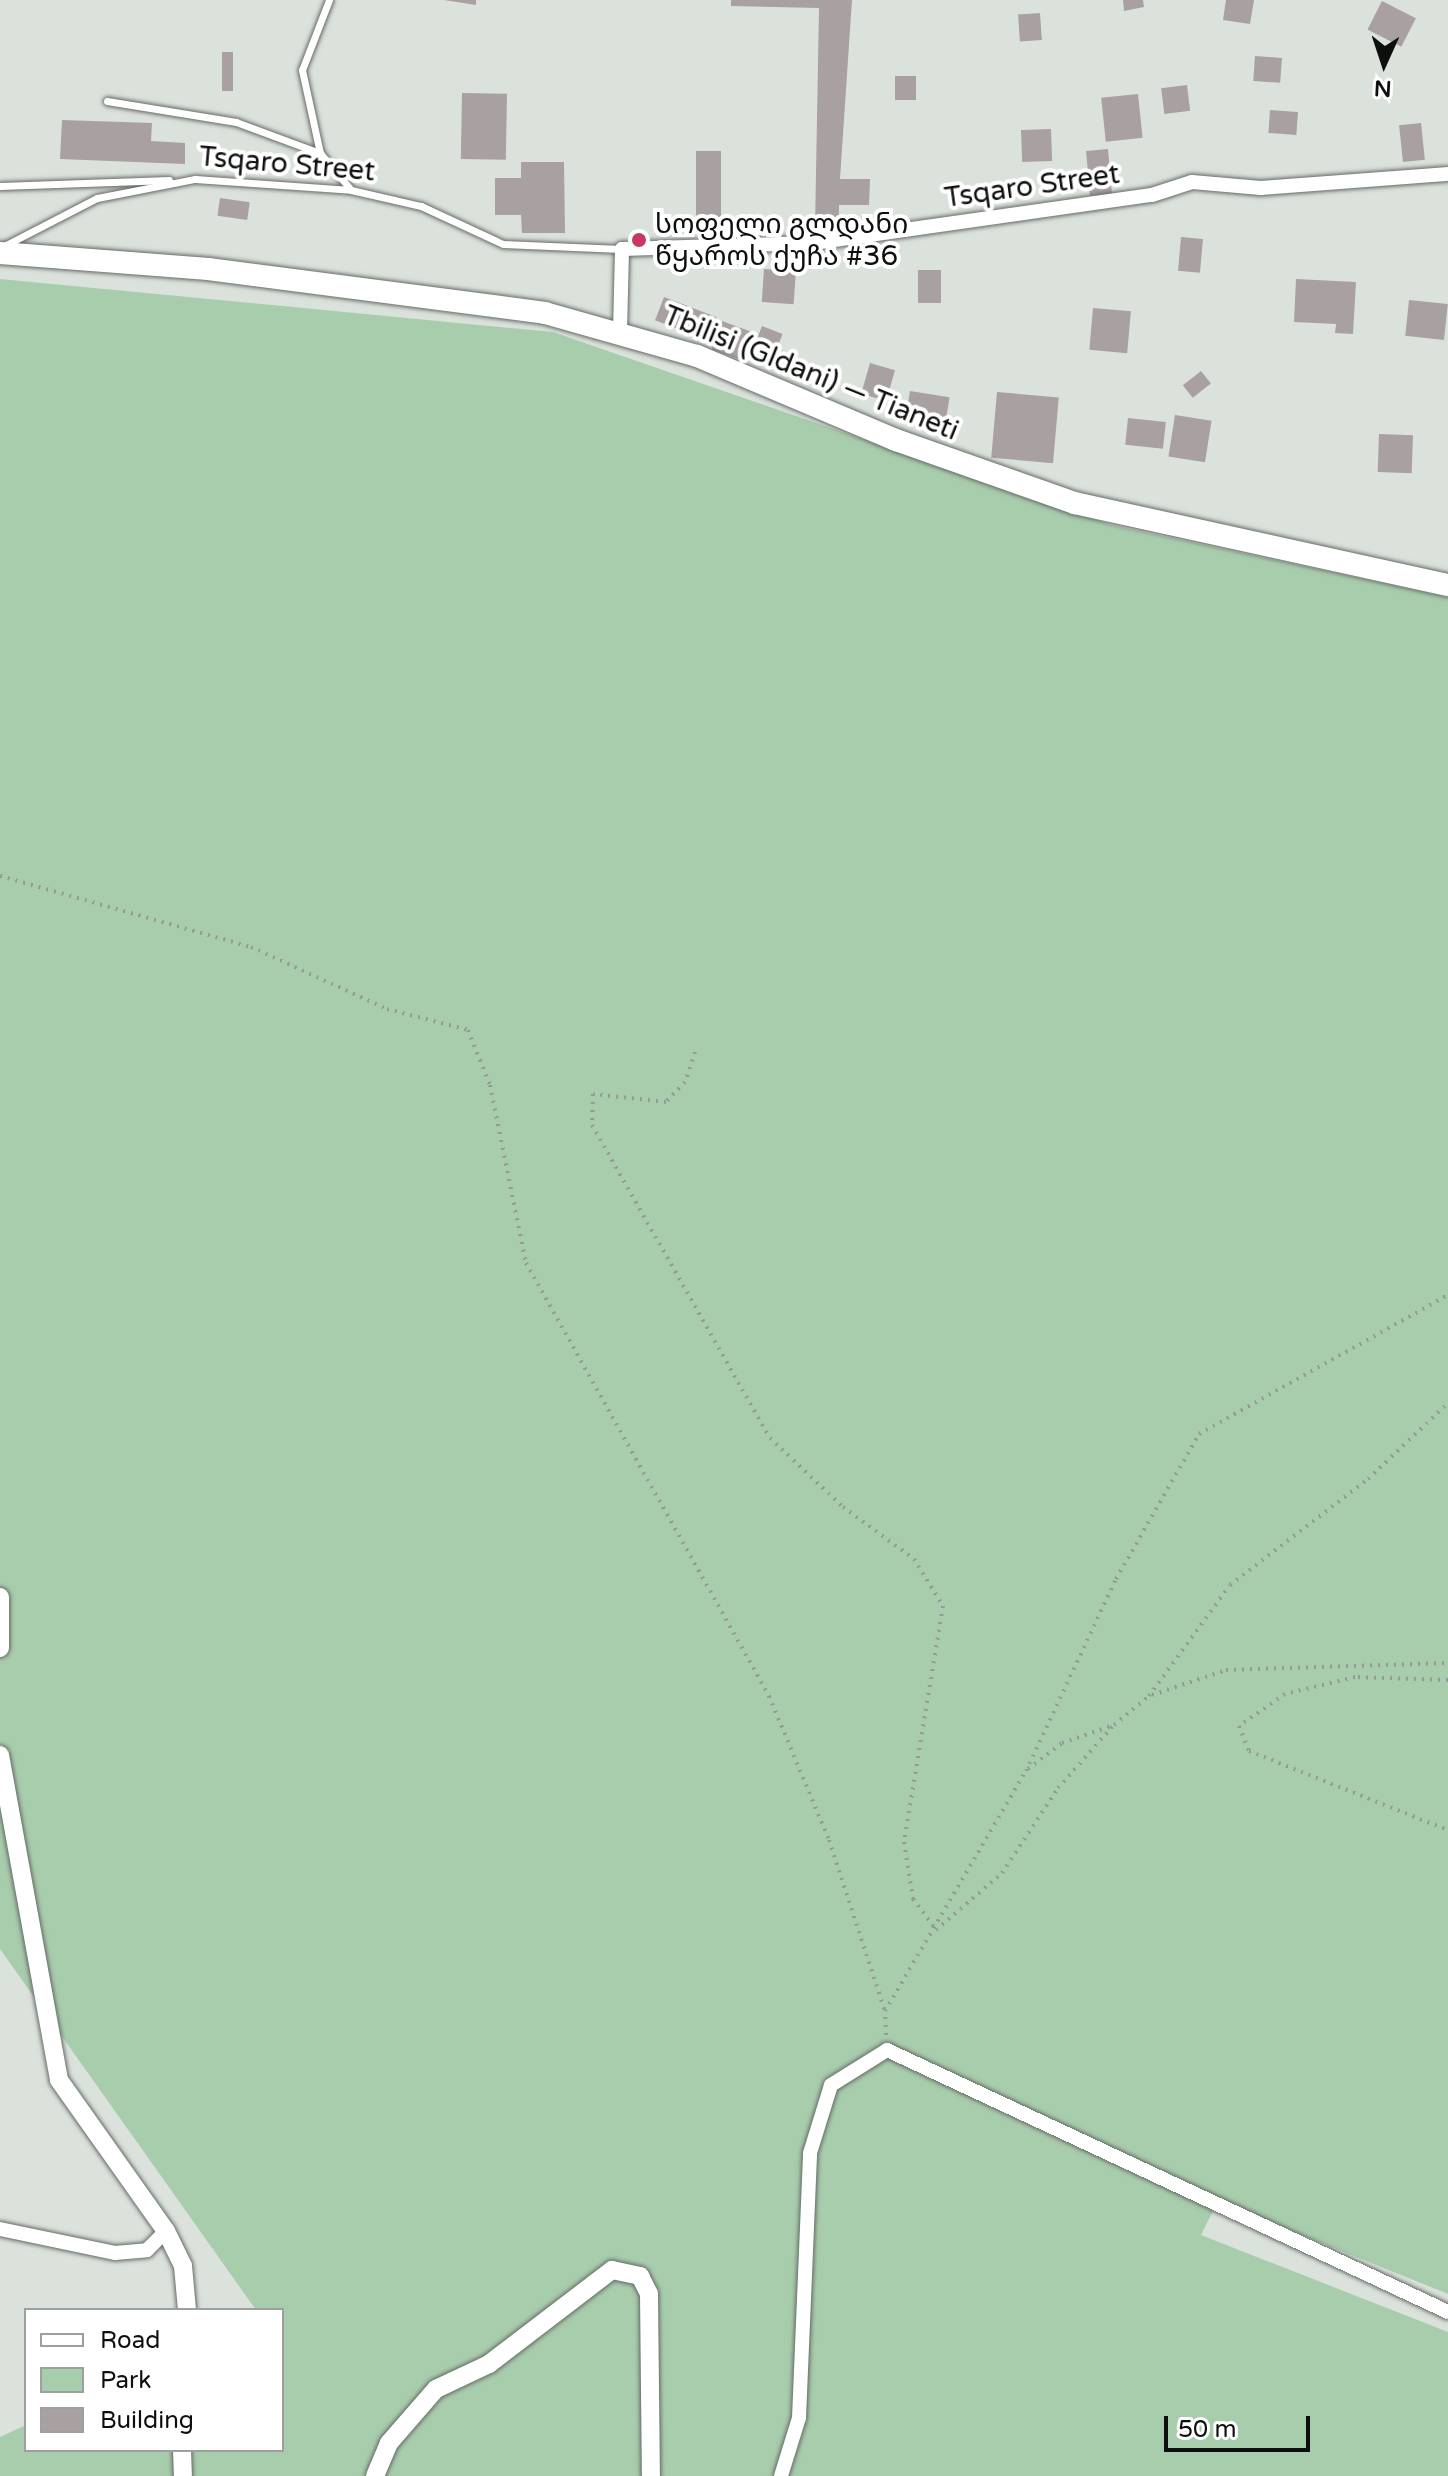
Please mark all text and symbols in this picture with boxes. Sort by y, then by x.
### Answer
north arrow [1344,24,1424,104]
text: N [1373,75,1392,101]
street label: Tsqaro Street [198,140,376,188]
street label: Tsqaro Street [942,157,1122,215]
place label: სოფელი გლდანი წყაროს ქუჩა #36 [655,207,908,273]
marker: სოფელი გლდანი წყაროს ქუჩა #36 [630,231,648,249]
street label: Tbilisi (Gldani) — Tianeti [659,298,963,448]
legend [24,2308,284,2452]
text: Road [100,2326,160,2355]
text: Park [100,2366,151,2395]
scale bar [1168,2400,1314,2450]
text: Building [100,2406,194,2435]
text: 50 m [1178,2415,1236,2444]

